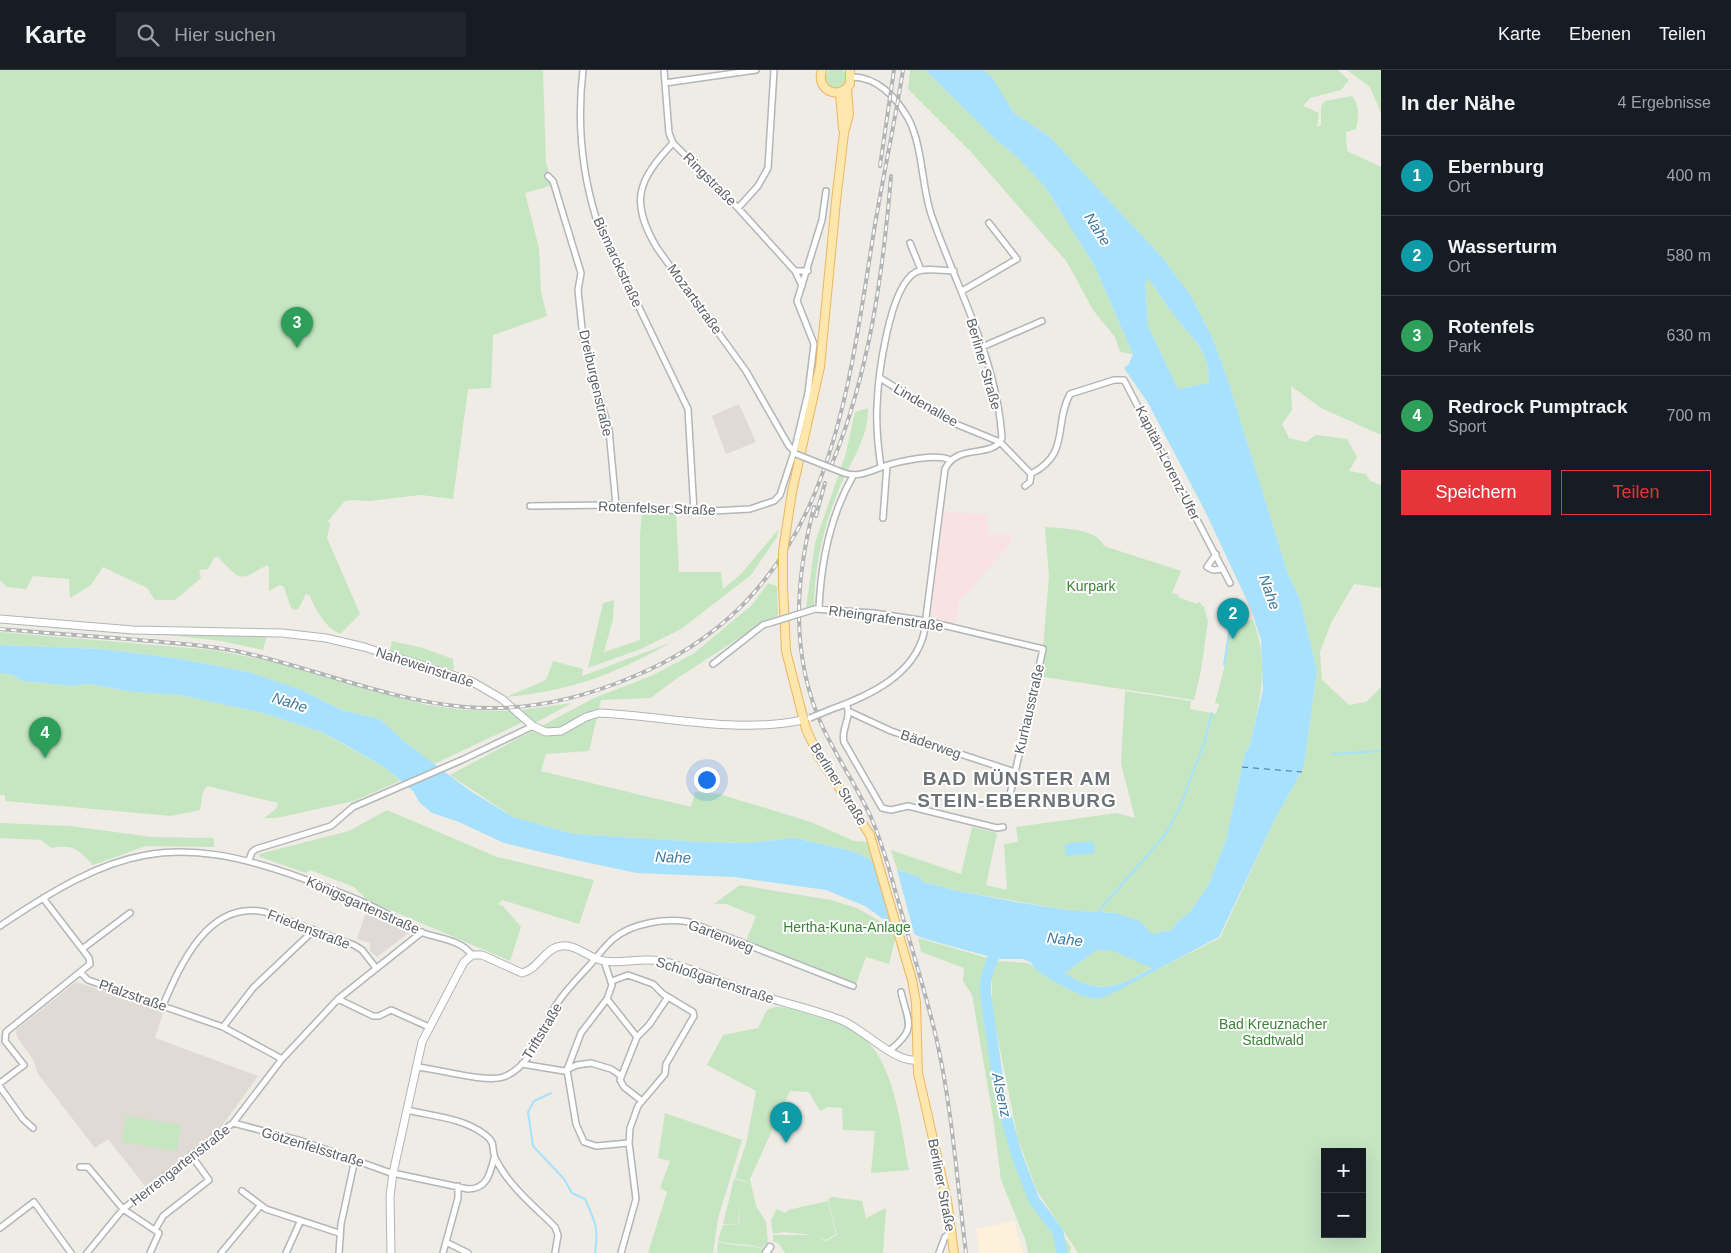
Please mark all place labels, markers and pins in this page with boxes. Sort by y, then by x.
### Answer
pin: 3 [281,307,313,348]
pin: 2 [1217,598,1249,639]
pin: 4 [29,717,61,758]
pin: 1 [770,1102,802,1143]

